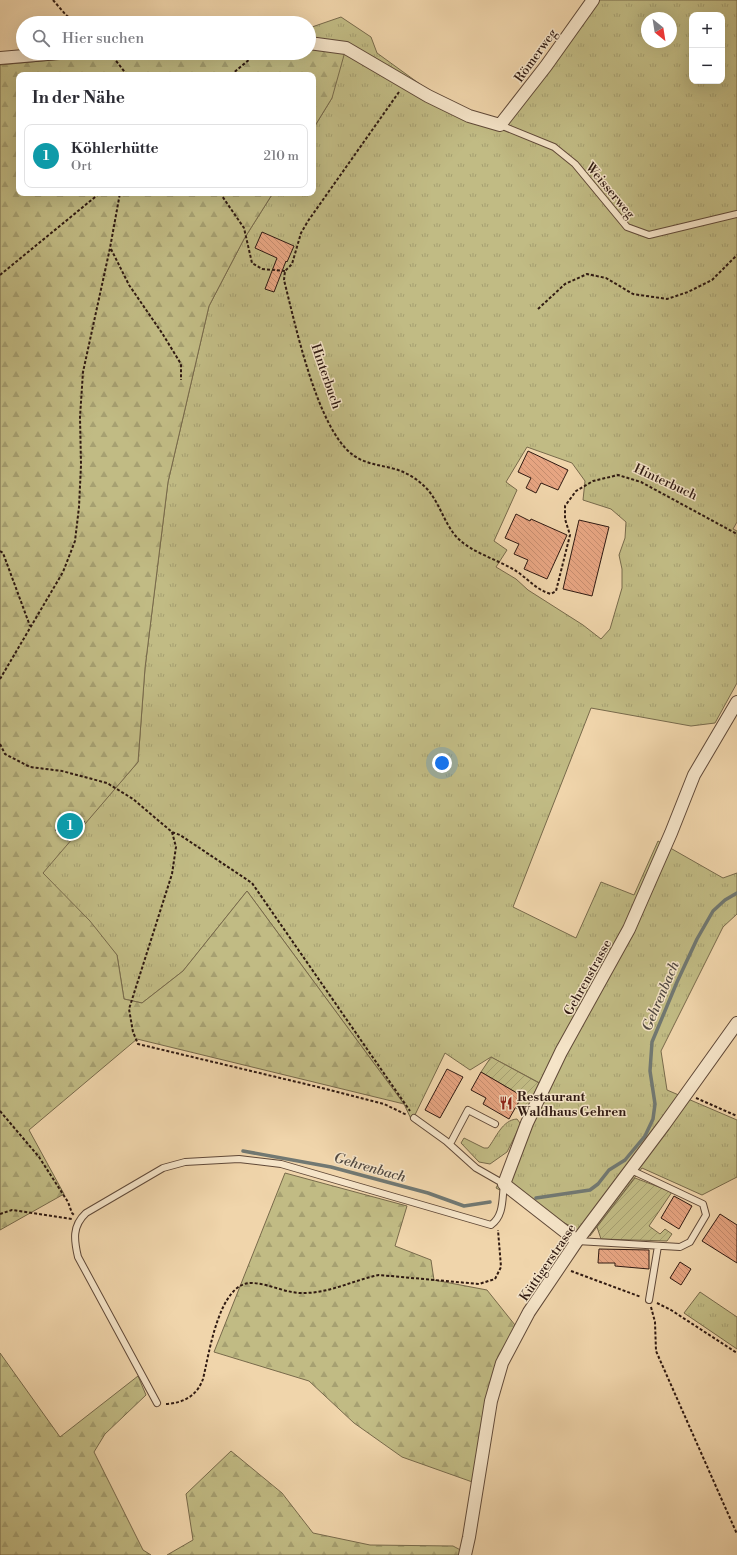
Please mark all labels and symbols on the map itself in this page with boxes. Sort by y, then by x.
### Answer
north arrow [641,12,677,48]
street label: Römerweg [511,25,561,86]
street label: Weisserweg [582,159,638,222]
street label: Hinterbuch [307,342,345,411]
street label: Hinterbuch [631,460,700,504]
your location [432,753,452,773]
pin: 1 [57,811,83,841]
street label: Gehrenstrasse [560,936,615,1018]
water label: Gehrenbach [638,959,684,1034]
place label: Restaurant Waldhaus Gehren [516,1089,626,1120]
restaurant icon: Restaurant Waldhaus Gehren [498,1095,514,1111]
water label: Gehrenbach [332,1149,408,1187]
street label: Küttigerstrasse [516,1220,580,1304]

